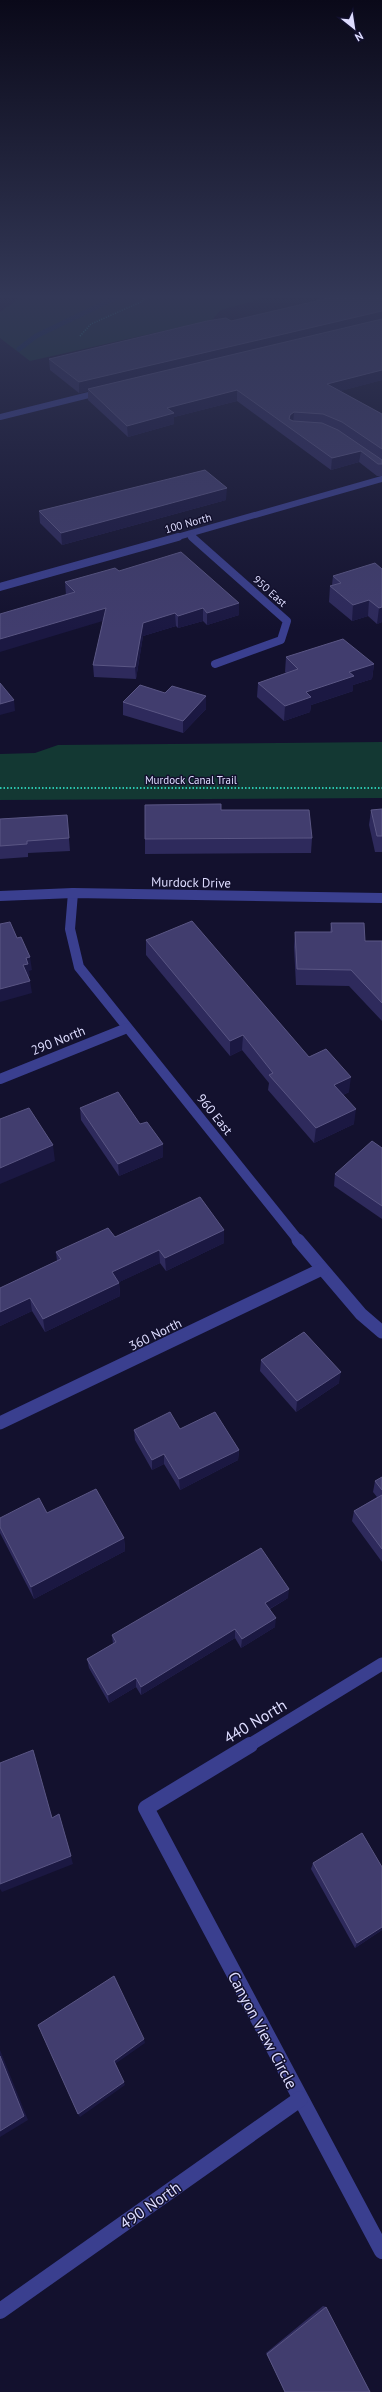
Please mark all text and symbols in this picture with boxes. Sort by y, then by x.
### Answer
north arrow [334,8,374,48]
text: N [352,29,366,45]
street label: 100 North [163,510,213,536]
street label: 950 East [250,572,290,610]
street label: Murdock Canal Trail [145,773,238,787]
street label: Murdock Drive [151,873,231,892]
street label: 290 North [29,1022,88,1059]
street label: 960 East [193,1090,237,1139]
street label: 360 North [126,1314,184,1355]
street label: 440 North [220,1694,290,1748]
street label: Canyon View Circle [224,1968,302,2092]
street label: 490 North [116,2177,184,2233]

